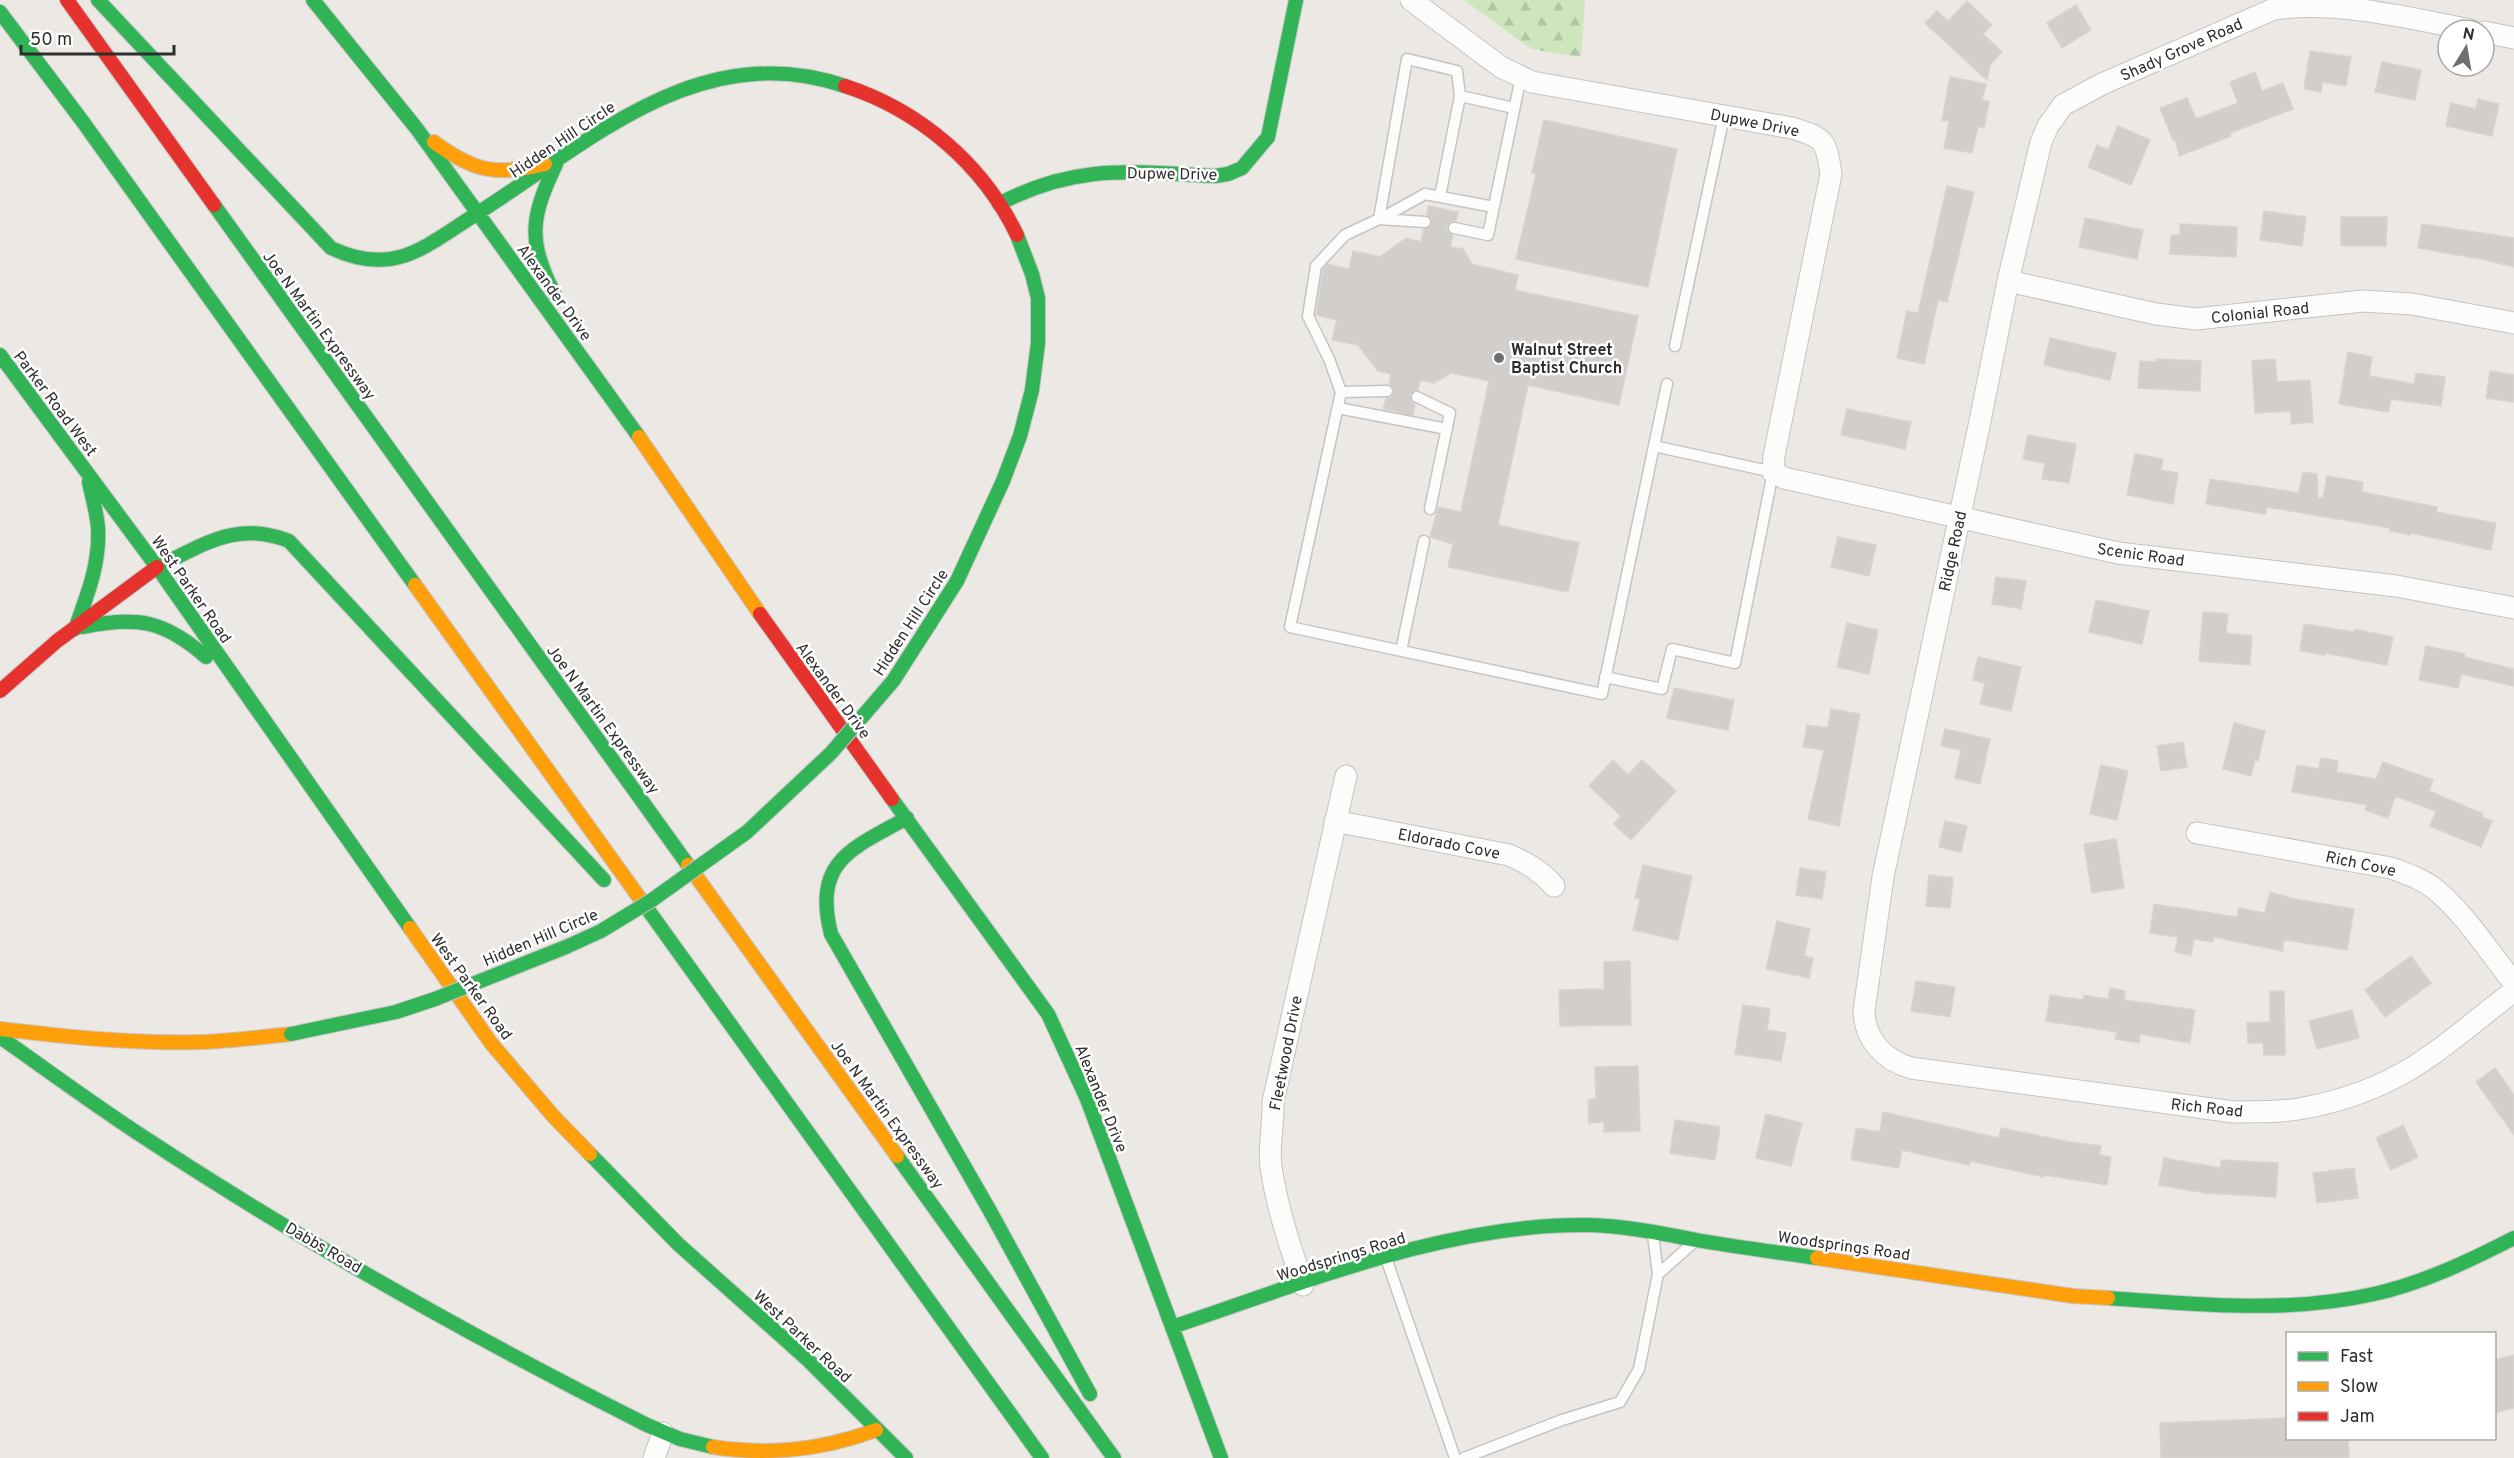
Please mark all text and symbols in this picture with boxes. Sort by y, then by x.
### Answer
street label: Shady Grove Road [2118,15,2246,87]
scale bar [21,18,174,56]
north arrow [2436,18,2496,78]
text: N [2461,24,2476,46]
text: 50 m [30,29,72,52]
street label: Hidden Hill Circle [506,98,620,183]
street label: Dupwe Drive [1708,106,1801,142]
street label: Dupwe Drive [1127,164,1217,186]
street label: Alexander Drive [512,241,595,345]
street label: Joe N Martin Expressway [258,248,379,405]
street label: Colonial Road [2210,299,2310,329]
place label: Walnut Street Baptist Church [1511,341,1622,379]
street label: Parker Road West [8,348,101,461]
marker: Walnut Street Baptist Church [1492,351,1506,365]
street label: Ridge Road [1936,509,1972,594]
street label: West Parker Road [146,532,235,648]
street label: Scenic Road [2096,540,2186,572]
street label: Hidden Hill Circle [870,566,954,680]
street label: Alexander Drive [791,639,874,743]
street label: Joe N Martin Expressway [542,642,663,799]
street label: Eldorado Cove [1396,825,1502,865]
street label: Rich Cove [2324,848,2398,882]
street label: Hidden Hill Circle [480,906,601,972]
street label: West Parker Road [425,930,516,1044]
street label: Fleetwood Drive [1266,994,1308,1113]
street label: Joe N Martin Expressway [826,1037,947,1194]
street label: Alexander Drive [1069,1042,1131,1156]
street label: Rich Road [2170,1095,2244,1123]
street label: Dabbs Road [281,1219,365,1279]
street label: Woodsprings Road [1776,1228,1911,1266]
street label: Woodsprings Road [1275,1229,1408,1287]
street label: West Parker Road [748,1287,855,1388]
legend [2286,1332,2496,1440]
text: Fast [2340,1346,2373,1369]
text: Slow [2340,1376,2378,1399]
text: Jam [2340,1406,2375,1429]

